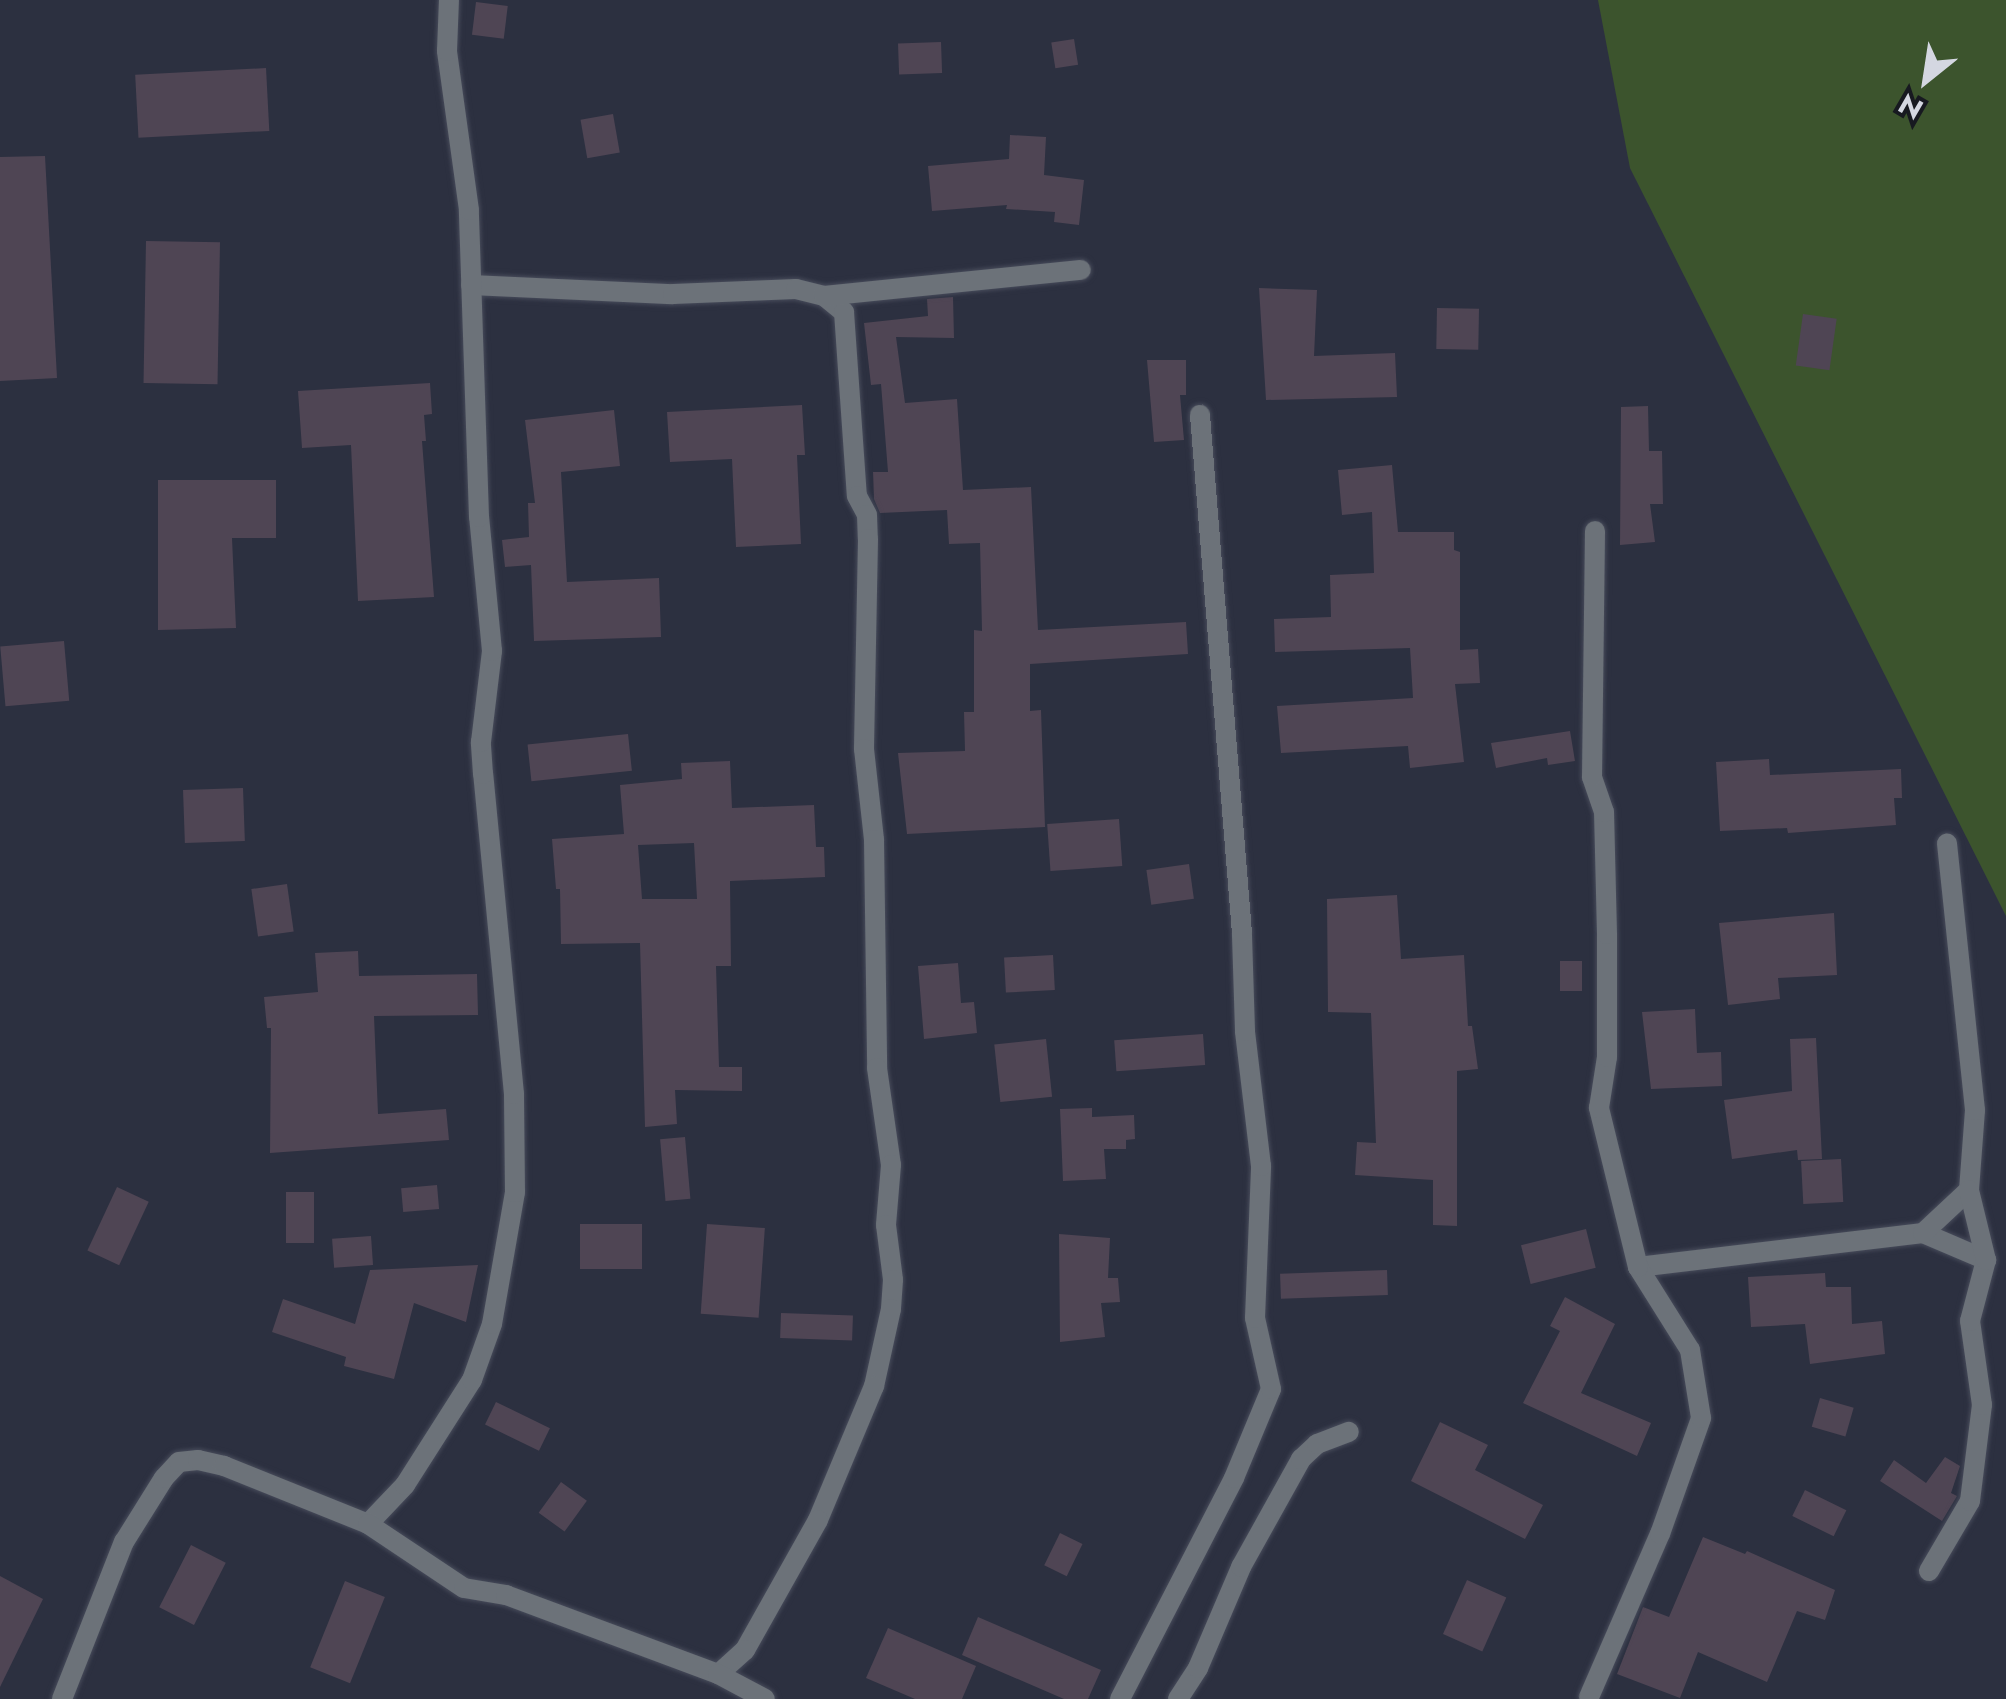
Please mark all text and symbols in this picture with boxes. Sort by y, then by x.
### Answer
north arrow [1876,30,1976,130]
text: N [1891,83,1931,130]

